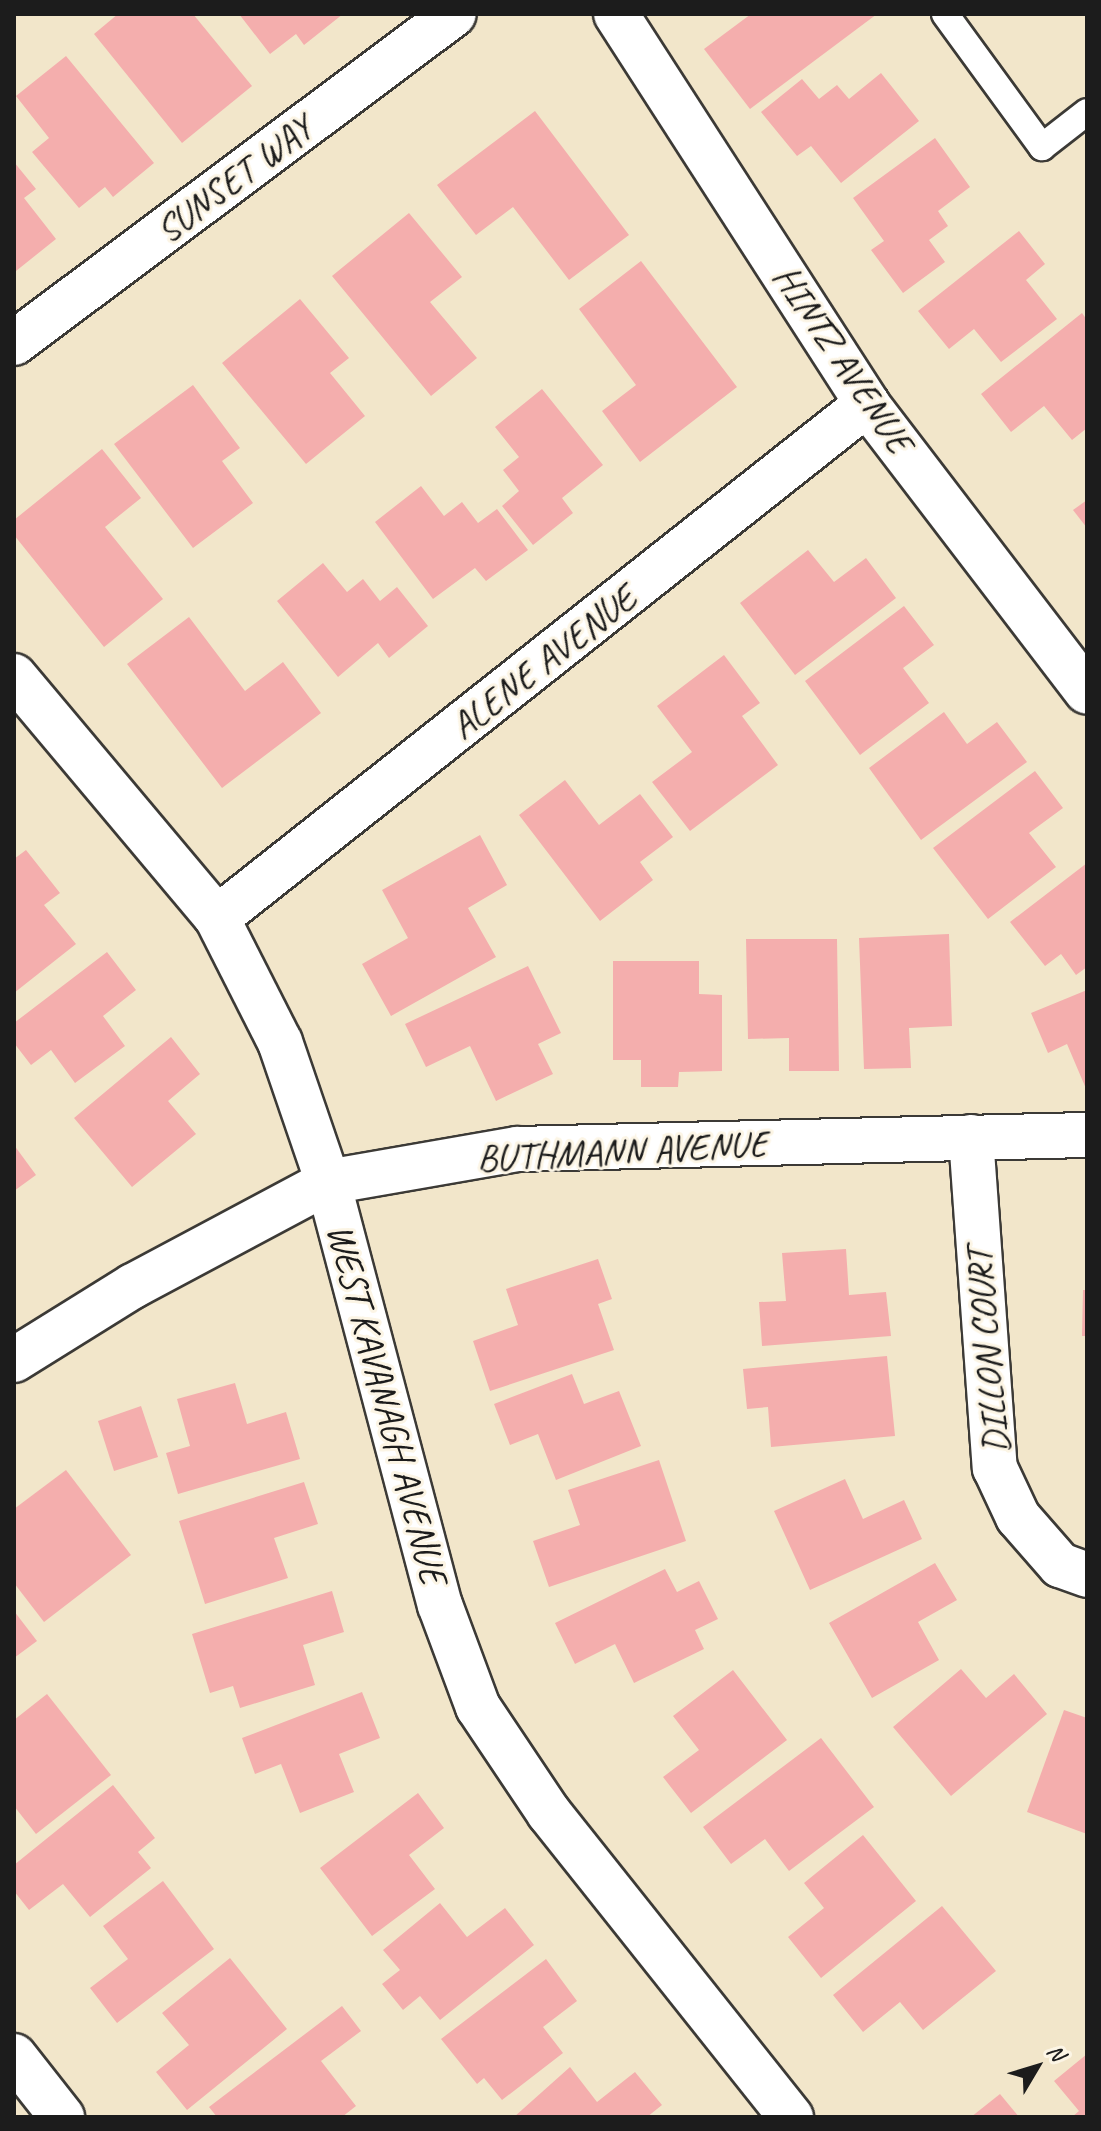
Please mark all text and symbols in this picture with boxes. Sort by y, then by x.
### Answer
street label: SUNSET WAY [146,105,322,253]
street label: HINTZ AVENUE [763,256,923,462]
street label: ALENE AVENUE [442,576,644,748]
street label: BUTHMANN AVENUE [475,1121,769,1181]
street label: WEST KAVANAGH AVENUE [317,1221,457,1587]
street label: DILLON COURT [955,1246,1019,1456]
north arrow [997,2027,1077,2107]
text: N [1041,2038,1071,2066]

